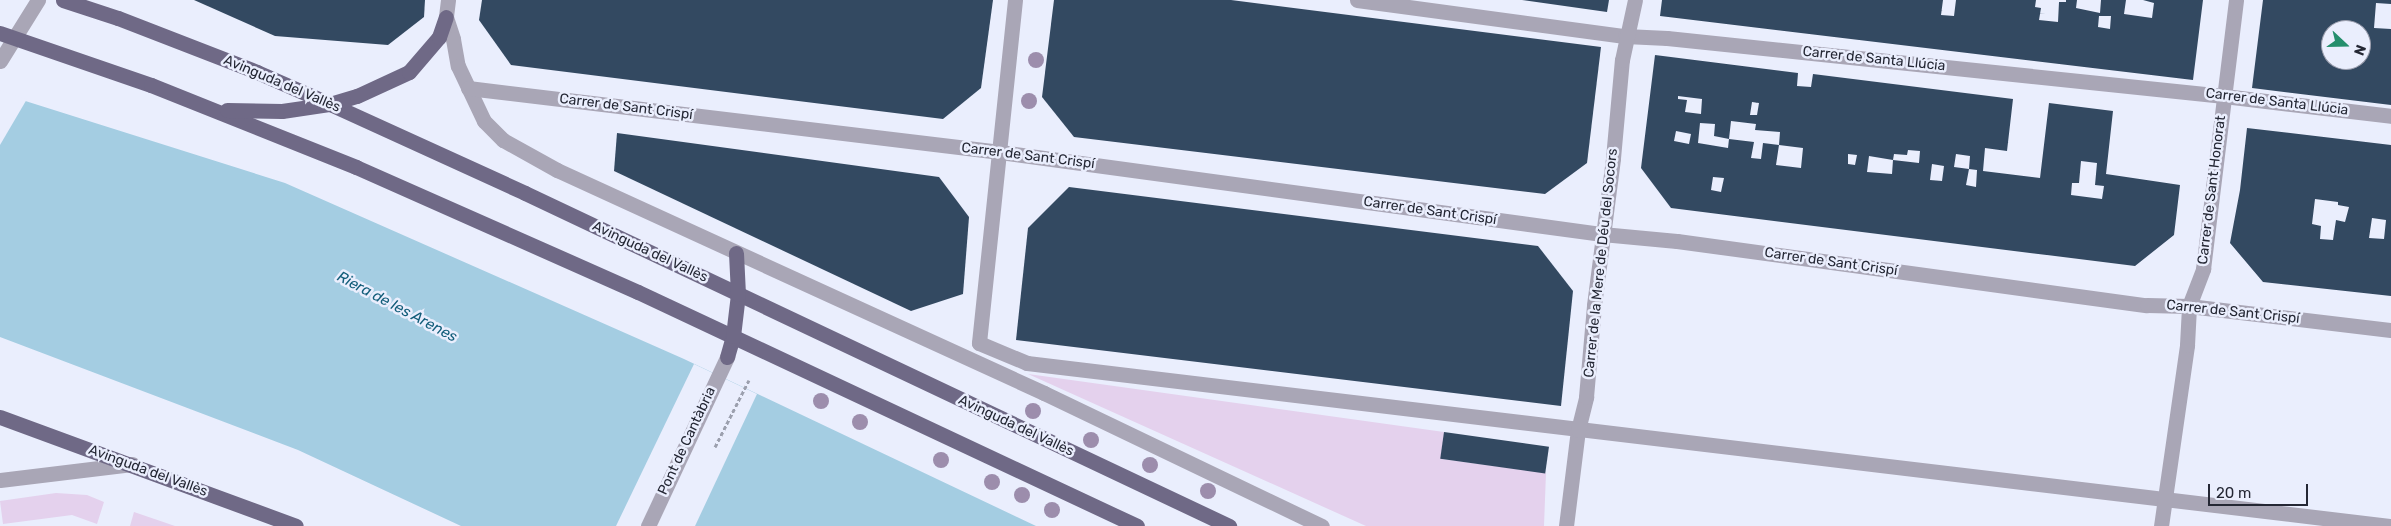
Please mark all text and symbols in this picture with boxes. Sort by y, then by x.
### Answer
north arrow [2321,20,2371,70]
text: N [2350,42,2369,58]
street label: Carrer de Santa Llúcia [1802,43,1946,75]
street label: Avinguda del Vallès [221,52,343,116]
street label: Carrer de Santa Llúcia [2205,85,2349,119]
street label: Carrer de Sant Crispí [558,90,694,124]
street label: Carrer de Sant Honorat [2195,114,2229,266]
street label: Carrer de Sant Crispí [960,139,1096,173]
street label: Carrer de la Mere de Déu del Socors [1581,147,1621,379]
street label: Carrer de Sant Crispí [1362,193,1498,229]
street label: Avinguda del Vallès [589,218,711,286]
street label: Carrer de Sant Crispí [1763,244,1899,280]
water label: Riera de les Arenes [334,268,460,346]
street label: Carrer de Sant Crispí [2165,297,2301,327]
street label: Pont de Cantàbria [655,384,719,498]
street label: Avinguda del Vallès [955,392,1077,460]
street label: Avinguda del Vallès [86,442,210,500]
scale bar [2211,474,2311,506]
text: 20 m [2216,484,2251,502]

